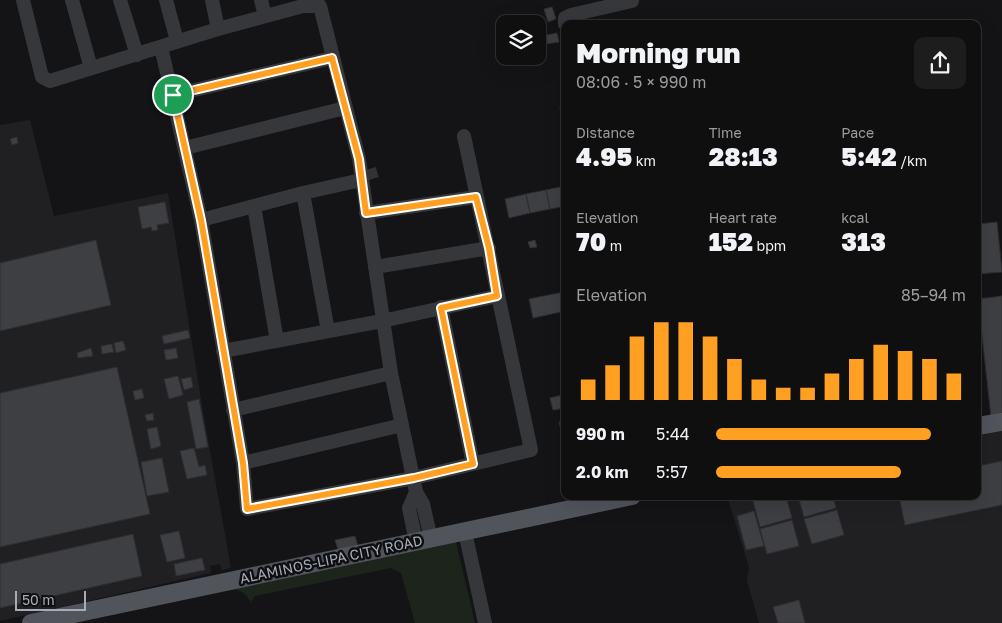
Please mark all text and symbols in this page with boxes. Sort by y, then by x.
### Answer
map controls [496,15,546,65]
button: layers [496,15,546,65]
text: Morning run [576,36,740,69]
button: share [914,37,966,89]
text: 08:06 · 5 × 990 m [576,72,706,92]
pin [152,74,194,116]
icon: arrive [159,81,187,109]
text: Distance [576,124,635,141]
text: Time [709,124,742,141]
text: Pace [841,124,874,141]
text: 4.95 [576,141,632,172]
text: 28:13 [709,141,778,172]
text: 5:42 [841,141,897,172]
text: km [632,152,656,169]
text: /km [897,152,927,169]
text: Elevation [576,209,638,226]
text: Heart rate [709,209,777,226]
text: kcal [841,209,869,226]
text: 70 [576,226,606,257]
text: 152 [709,226,753,257]
text: 313 [841,226,886,257]
text: m [606,237,622,254]
text: bpm [753,237,786,254]
text: Elevation [576,285,647,305]
text: 85–94 m [901,285,966,305]
text: 990 m [576,424,625,444]
text: 5:44 [656,424,690,444]
text: 2.0 km [576,462,629,482]
text: 5:57 [656,462,688,482]
street label: ALAMINOS-LIPA CITY ROAD [238,531,424,587]
scale bar [15,588,86,611]
text: 50 m [22,591,55,608]

